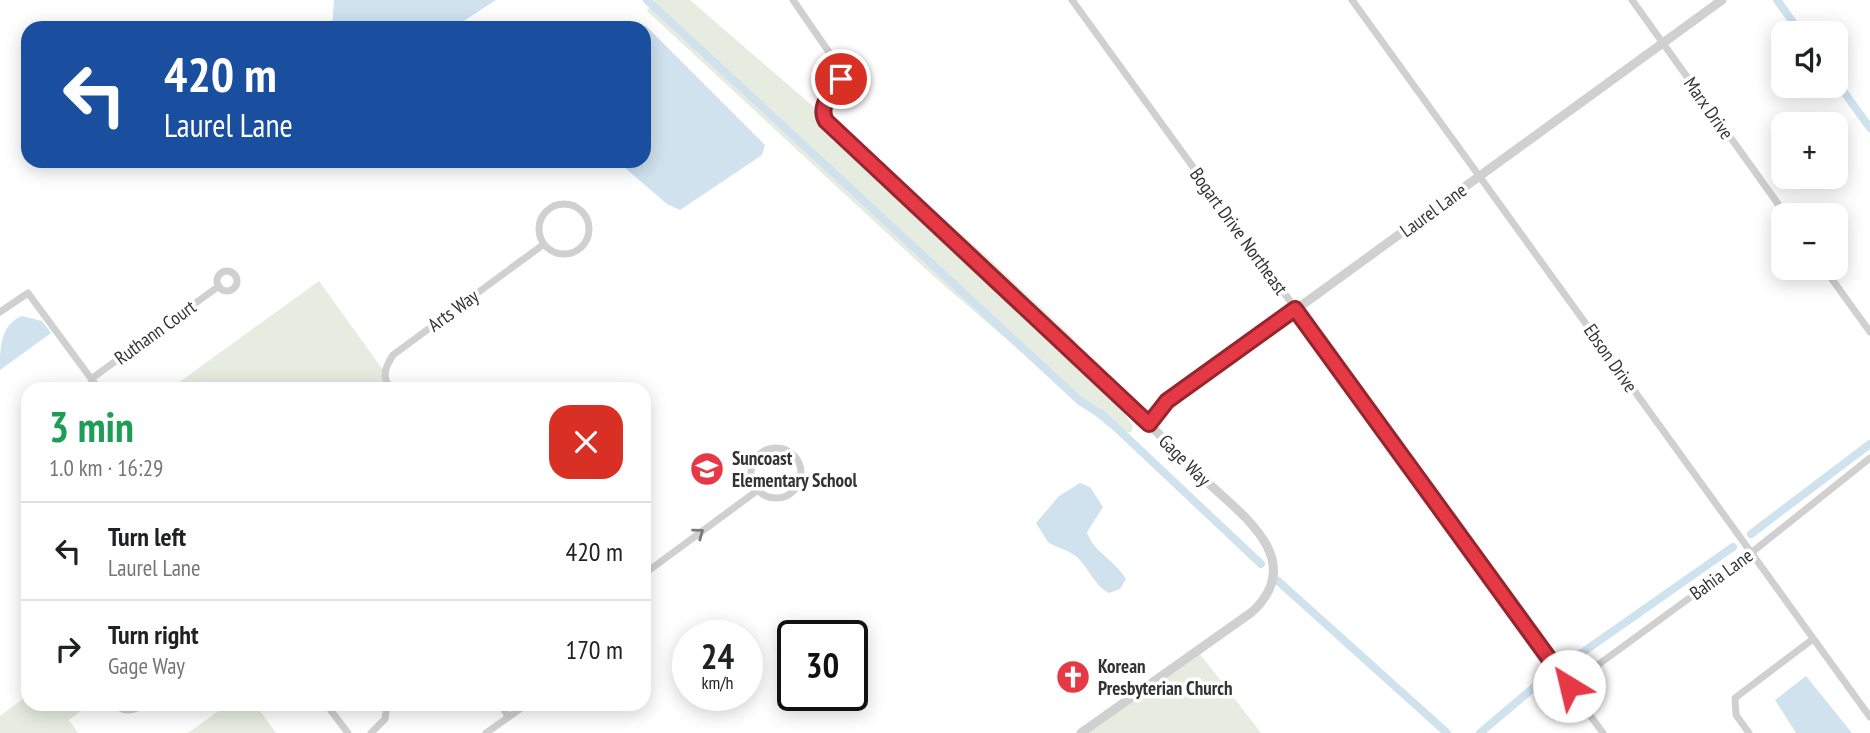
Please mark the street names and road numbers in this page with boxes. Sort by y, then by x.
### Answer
street label: Marx Drive [1679,72,1739,144]
street label: Bogart Drive Northeast [1185,163,1294,300]
street label: Laurel Lane [1395,178,1471,242]
street label: Arts Way [423,283,484,336]
street label: Ruthann Court [110,294,201,370]
street label: Ebson Drive [1579,319,1643,397]
street label: Gage Way [1154,429,1217,492]
street label: Bahia Lane [1685,543,1757,605]

